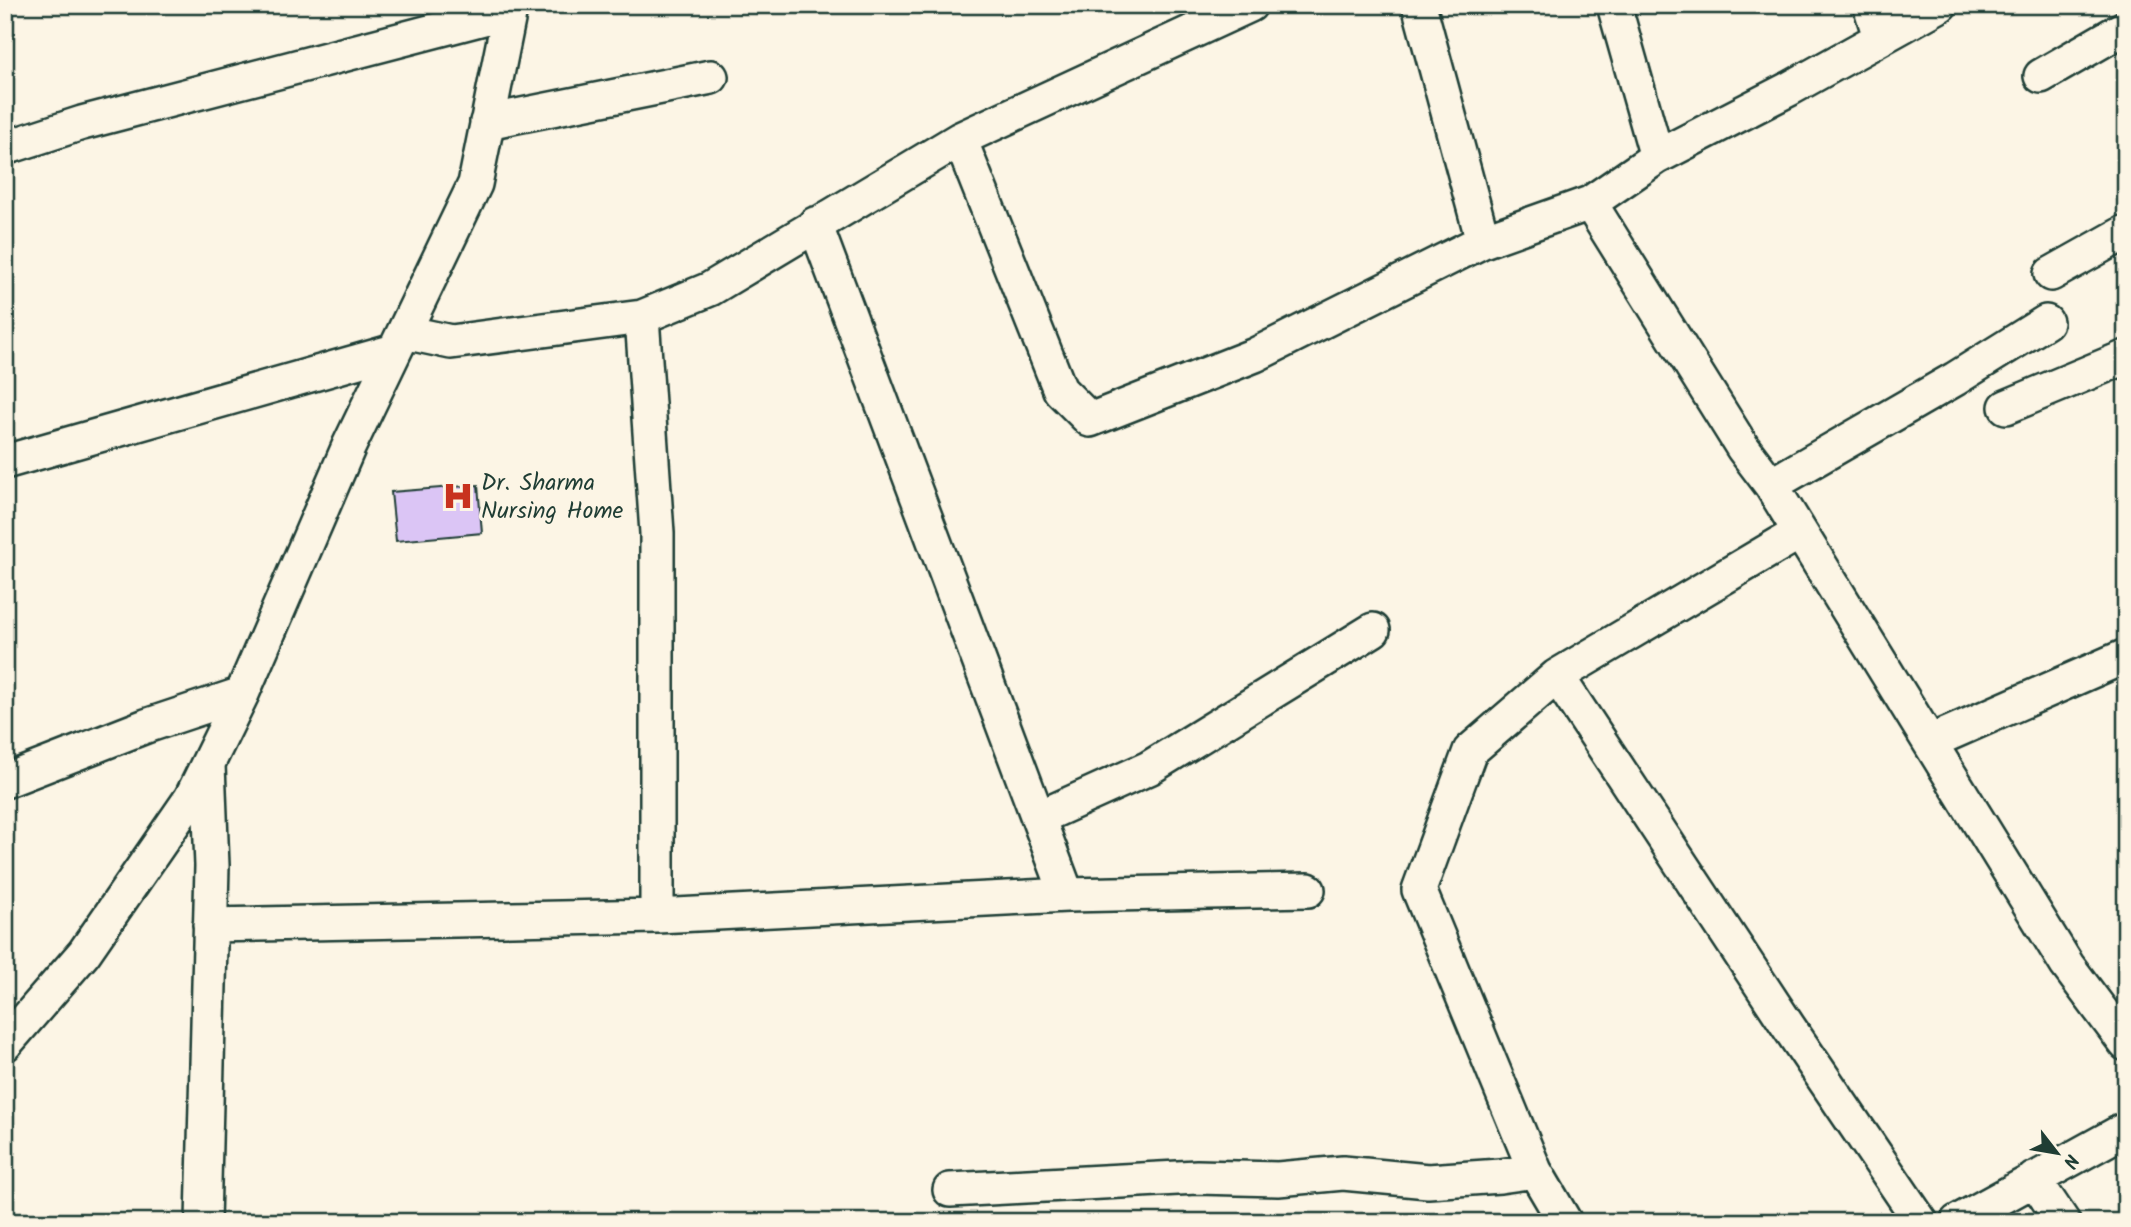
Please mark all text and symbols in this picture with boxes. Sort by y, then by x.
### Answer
place label: Dr. Sharma Nursing Home [481,464,624,531]
hospital icon: Dr. Sharma Nursing Home [441,479,475,513]
north arrow [2022,1118,2092,1188]
text: N [2054,1148,2086,1174]

